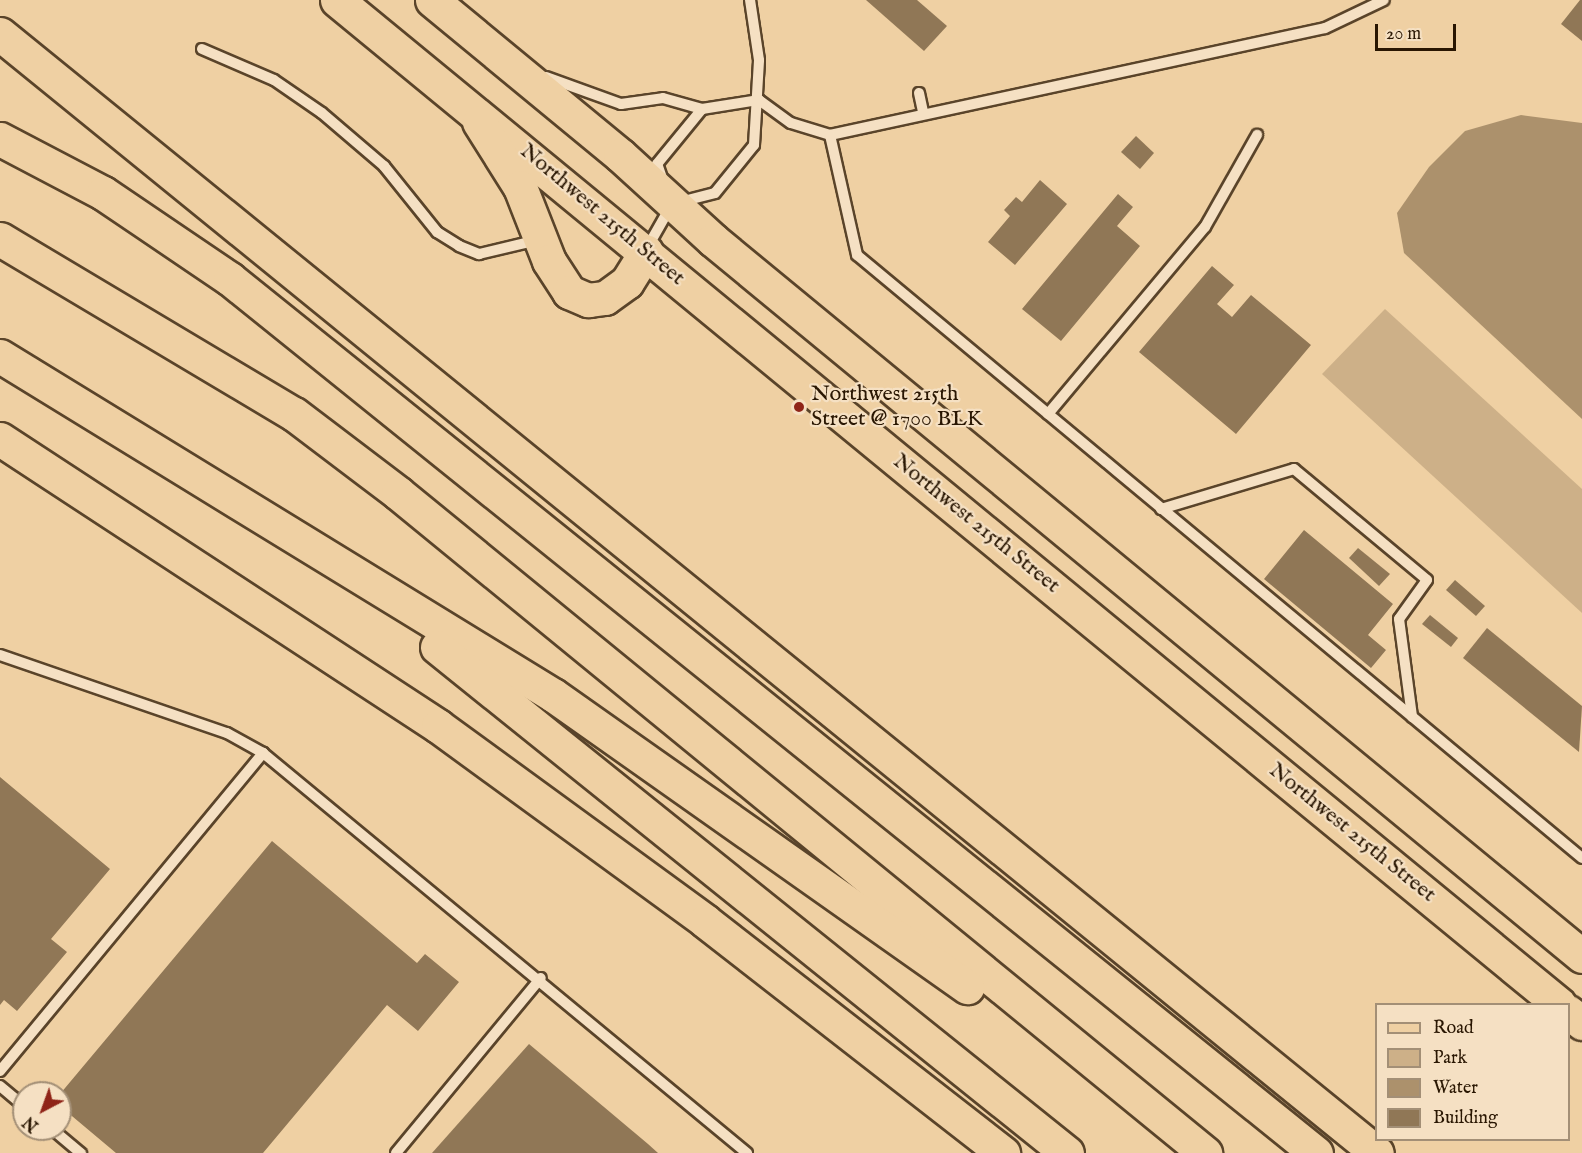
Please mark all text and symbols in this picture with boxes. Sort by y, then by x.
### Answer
scale bar [1378,12,1459,50]
text: 20 m [1386,23,1421,46]
street label: Northwest 215th Street [514,138,690,292]
place label: Northwest 215th Street @ 1700 BLK [811,381,983,433]
marker: Northwest 215th Street @ 1700 BLK [792,400,806,414]
street label: Northwest 215th Street [887,449,1065,599]
street label: Northwest 215th Street [1263,758,1441,908]
legend [1375,1003,1570,1141]
text: Road [1433,1017,1474,1040]
text: Park [1433,1047,1467,1070]
text: Water [1433,1077,1478,1100]
north arrow [12,1081,72,1141]
text: Building [1433,1107,1498,1130]
text: N [20,1111,43,1135]

